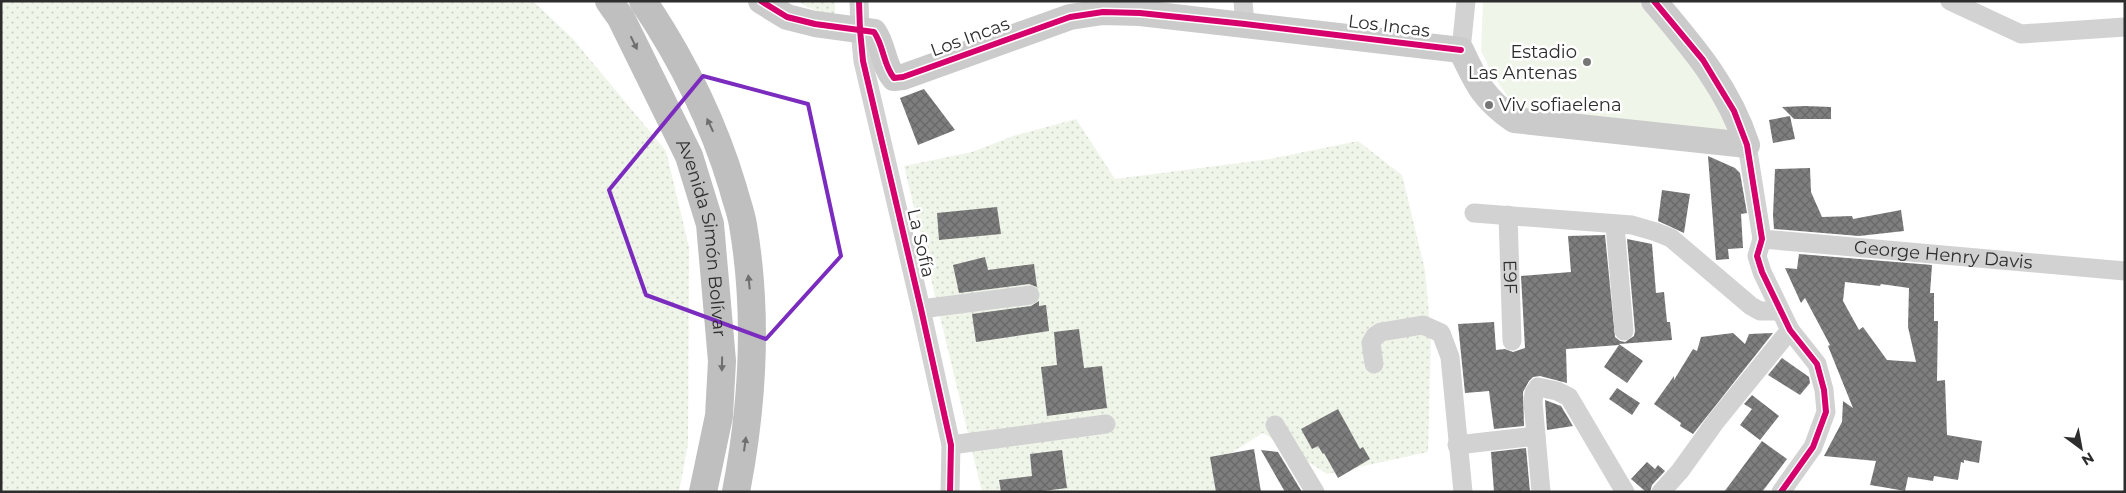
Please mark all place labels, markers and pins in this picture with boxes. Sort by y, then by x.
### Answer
place label: Estadio Las Antenas [1468,41,1577,84]
marker: Estadio Las Antenas [1581,56,1593,68]
place label: Viv sofiaelena [1499,94,1622,116]
marker: Viv sofiaelena [1483,99,1495,111]

